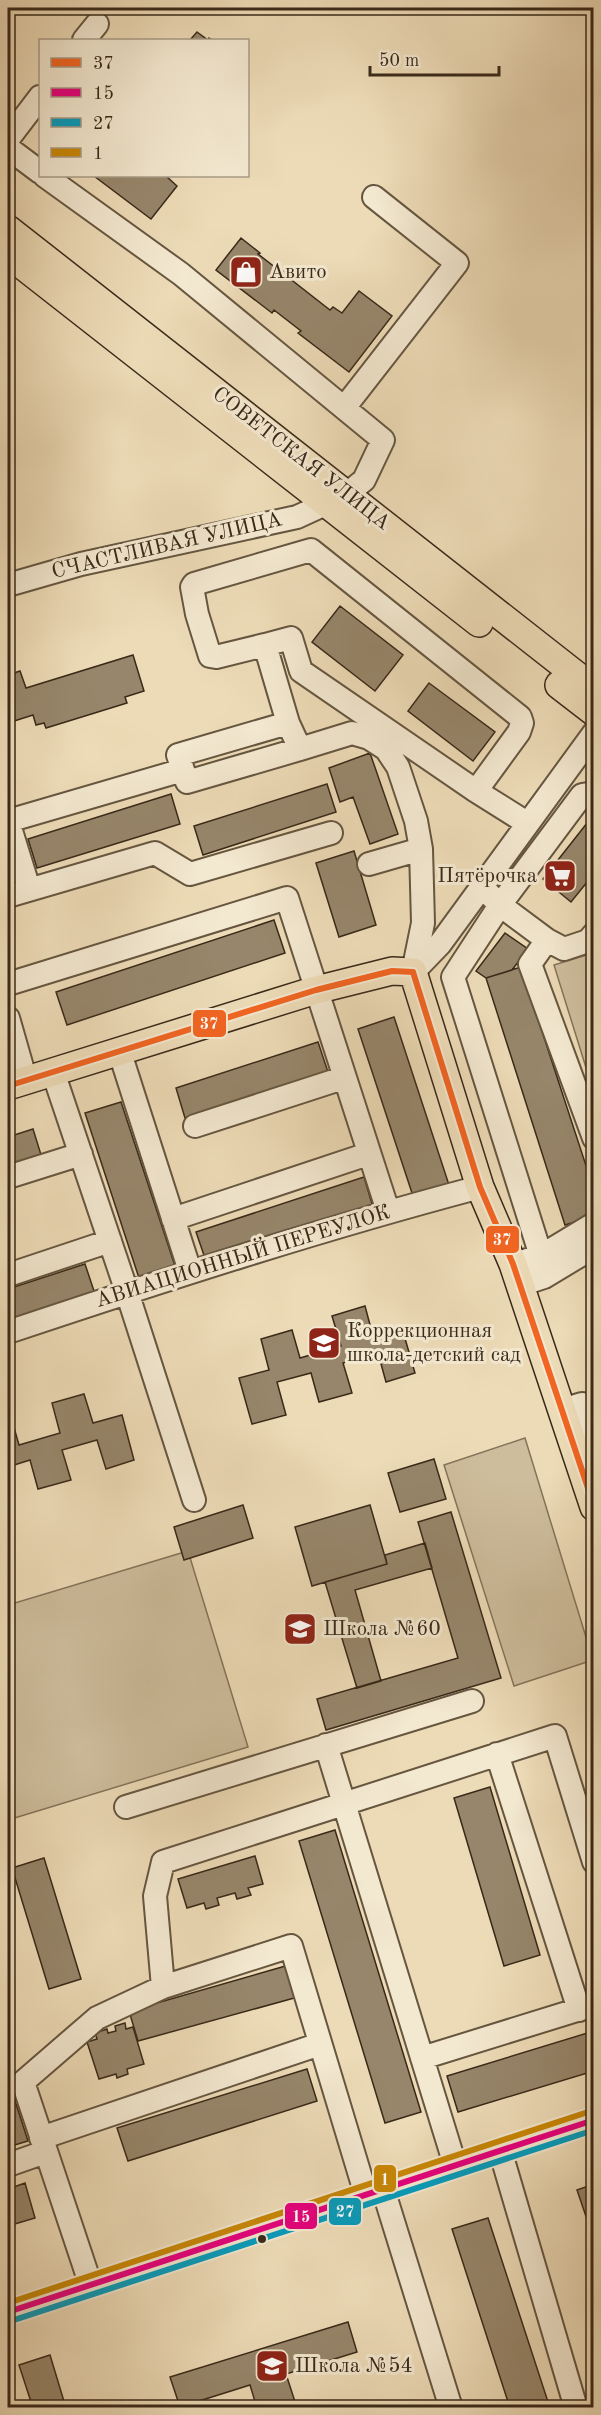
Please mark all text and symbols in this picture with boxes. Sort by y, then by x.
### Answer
legend [39,39,249,177]
scale bar [370,39,499,77]
text: 50 m [379,52,419,70]
text: 37 [93,55,114,73]
text: 15 [93,85,114,103]
text: 27 [93,115,114,133]
text: 1 [93,145,103,163]
shop icon: Авито [228,254,264,290]
place label: Авито [269,262,327,283]
street label: СОВЕТСКАЯ УЛИЦА [208,383,394,535]
street label: СЧАСТЛИВАЯ УЛИЦА [50,509,284,583]
supermarket icon: Пятёрочка [542,858,578,894]
place label: Пятёрочка [437,866,537,887]
line badge: 37 [192,1009,227,1038]
text: 37 [200,1017,218,1033]
street label: АВИАЦИОННЫЙ ПЕРЕУЛОК [92,1197,393,1312]
line badge: 37 [485,1225,520,1254]
text: 37 [493,1233,511,1249]
place label: Коррекционная школа-детский сад [347,1321,521,1366]
school or university icon: Коррекционная школа-детский сад [306,1325,342,1361]
school or university icon: Школа №60 [282,1611,318,1647]
place label: Школа №60 [323,1619,441,1640]
line badge: 1 [373,2164,397,2193]
text: 1 [380,2173,390,2189]
line badge: 27 [328,2197,362,2226]
line badge: 15 [284,2202,318,2230]
text: 27 [336,2205,354,2221]
text: 15 [292,2210,310,2226]
unlabelled marker [256,2233,268,2245]
school or university icon: Школа №54 [254,2348,290,2384]
place label: Школа №54 [295,2356,413,2377]

